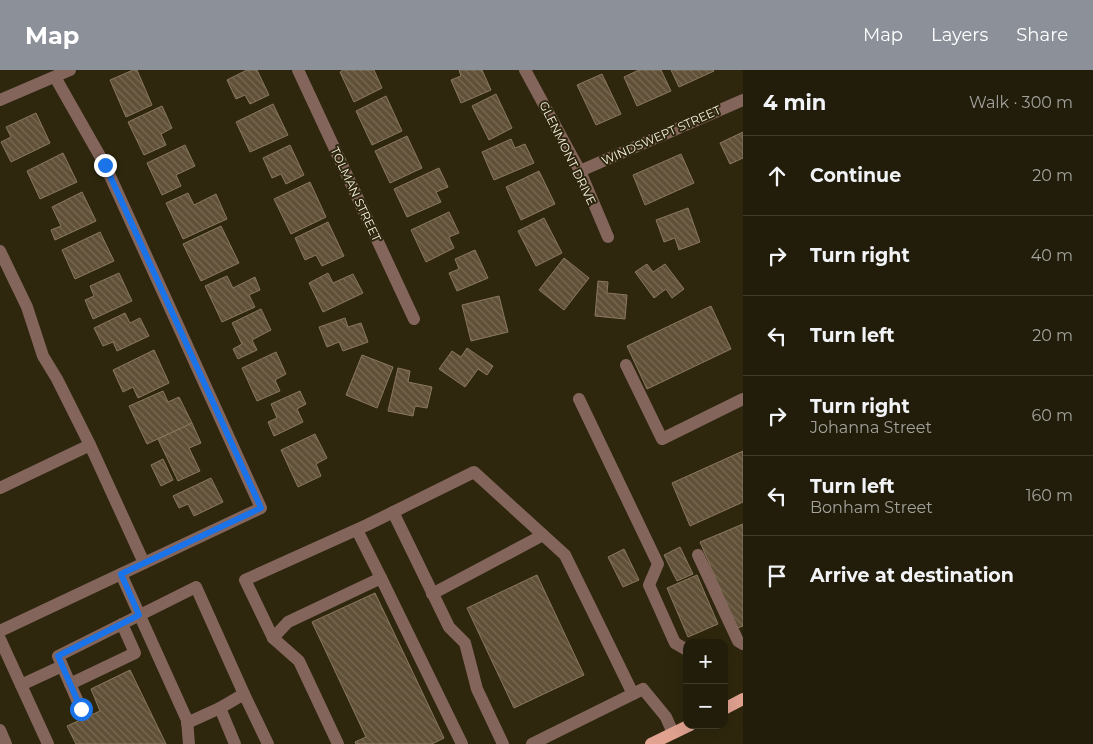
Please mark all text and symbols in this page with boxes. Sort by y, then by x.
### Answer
text: Map [25,21,79,50]
text: Map [863,24,903,46]
text: Layers [931,24,988,46]
text: Share [1016,24,1068,46]
text: 4 min [763,90,826,115]
text: Walk · 300 m [969,93,1073,112]
street label: GLENMONT DRIVE [536,99,600,207]
street label: WINDSWEPT STREET [599,102,723,168]
street label: TOLMAN STREET [328,144,385,244]
route end [94,154,117,177]
icon: ahead [763,162,791,190]
text: Continue [810,164,901,187]
text: 20 m [1032,166,1073,185]
icon: right [763,242,791,270]
text: Turn right [810,244,910,267]
text: 40 m [1031,246,1073,265]
icon: left [763,322,791,350]
text: Turn left [810,324,895,347]
text: 20 m [1032,326,1073,345]
text: Turn right [810,395,910,418]
icon: right [763,402,791,430]
text: 60 m [1031,406,1073,425]
text: Johanna Street [810,418,932,437]
text: Turn left [810,475,895,498]
icon: left [763,482,791,510]
text: 160 m [1026,486,1073,505]
text: Bonham Street [810,498,933,517]
icon: arrive [763,562,791,590]
text: Arrive at destination [810,564,1014,587]
map controls [683,639,728,729]
button: + [683,639,728,684]
button: − [683,684,728,729]
route start [70,698,93,721]

